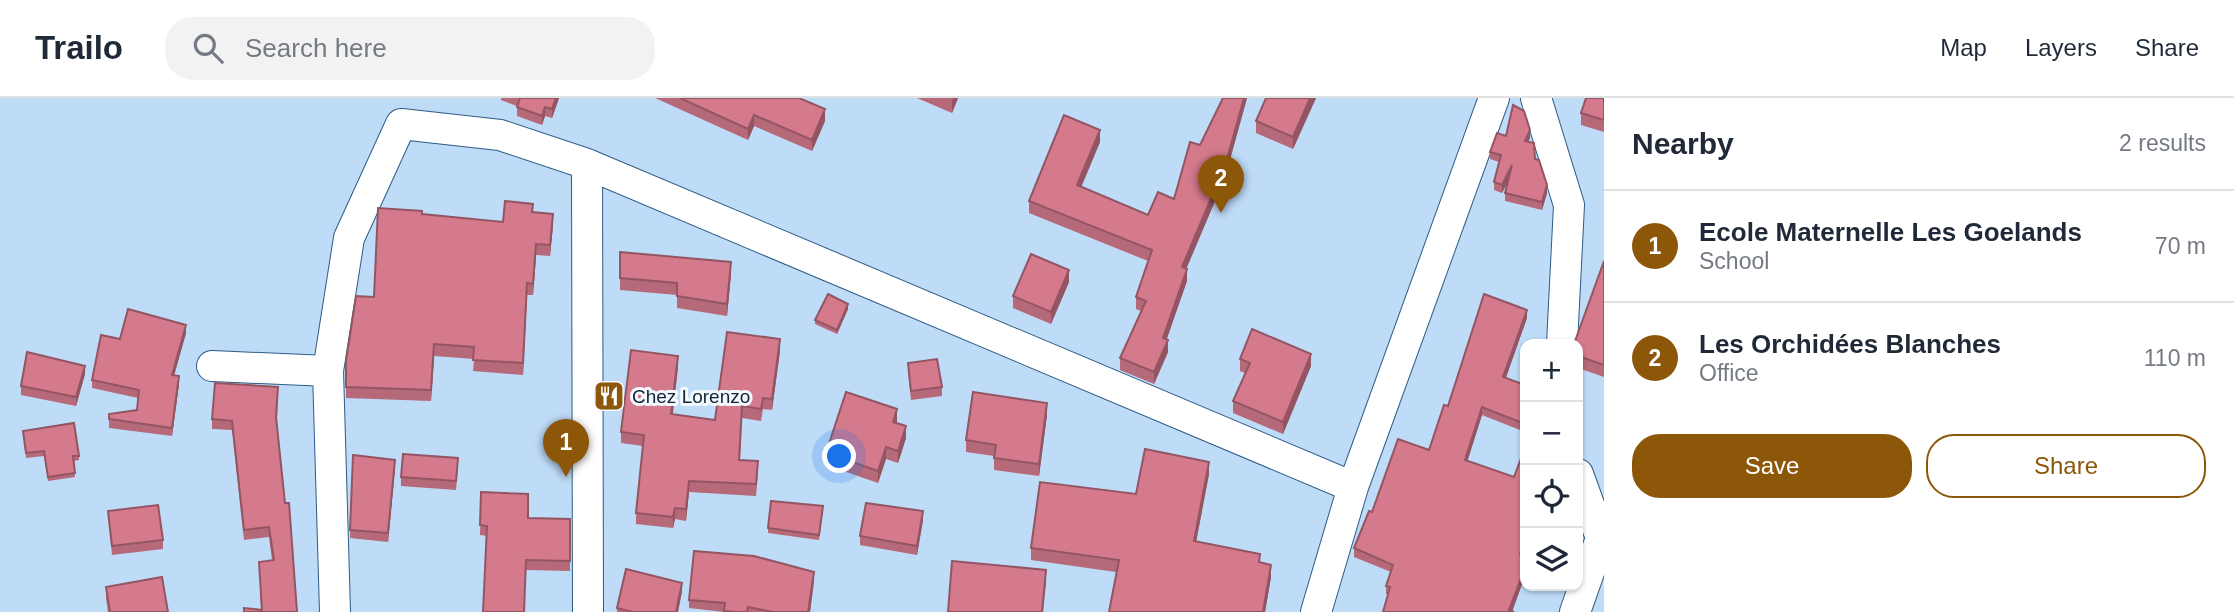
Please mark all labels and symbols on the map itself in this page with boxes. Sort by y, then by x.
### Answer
pin: 2 [1198,155,1244,213]
restaurant icon: Chez Lorenzo [592,379,626,413]
place label: Chez Lorenzo [632,386,750,407]
pin: 1 [543,419,589,477]
your location [822,439,856,473]

